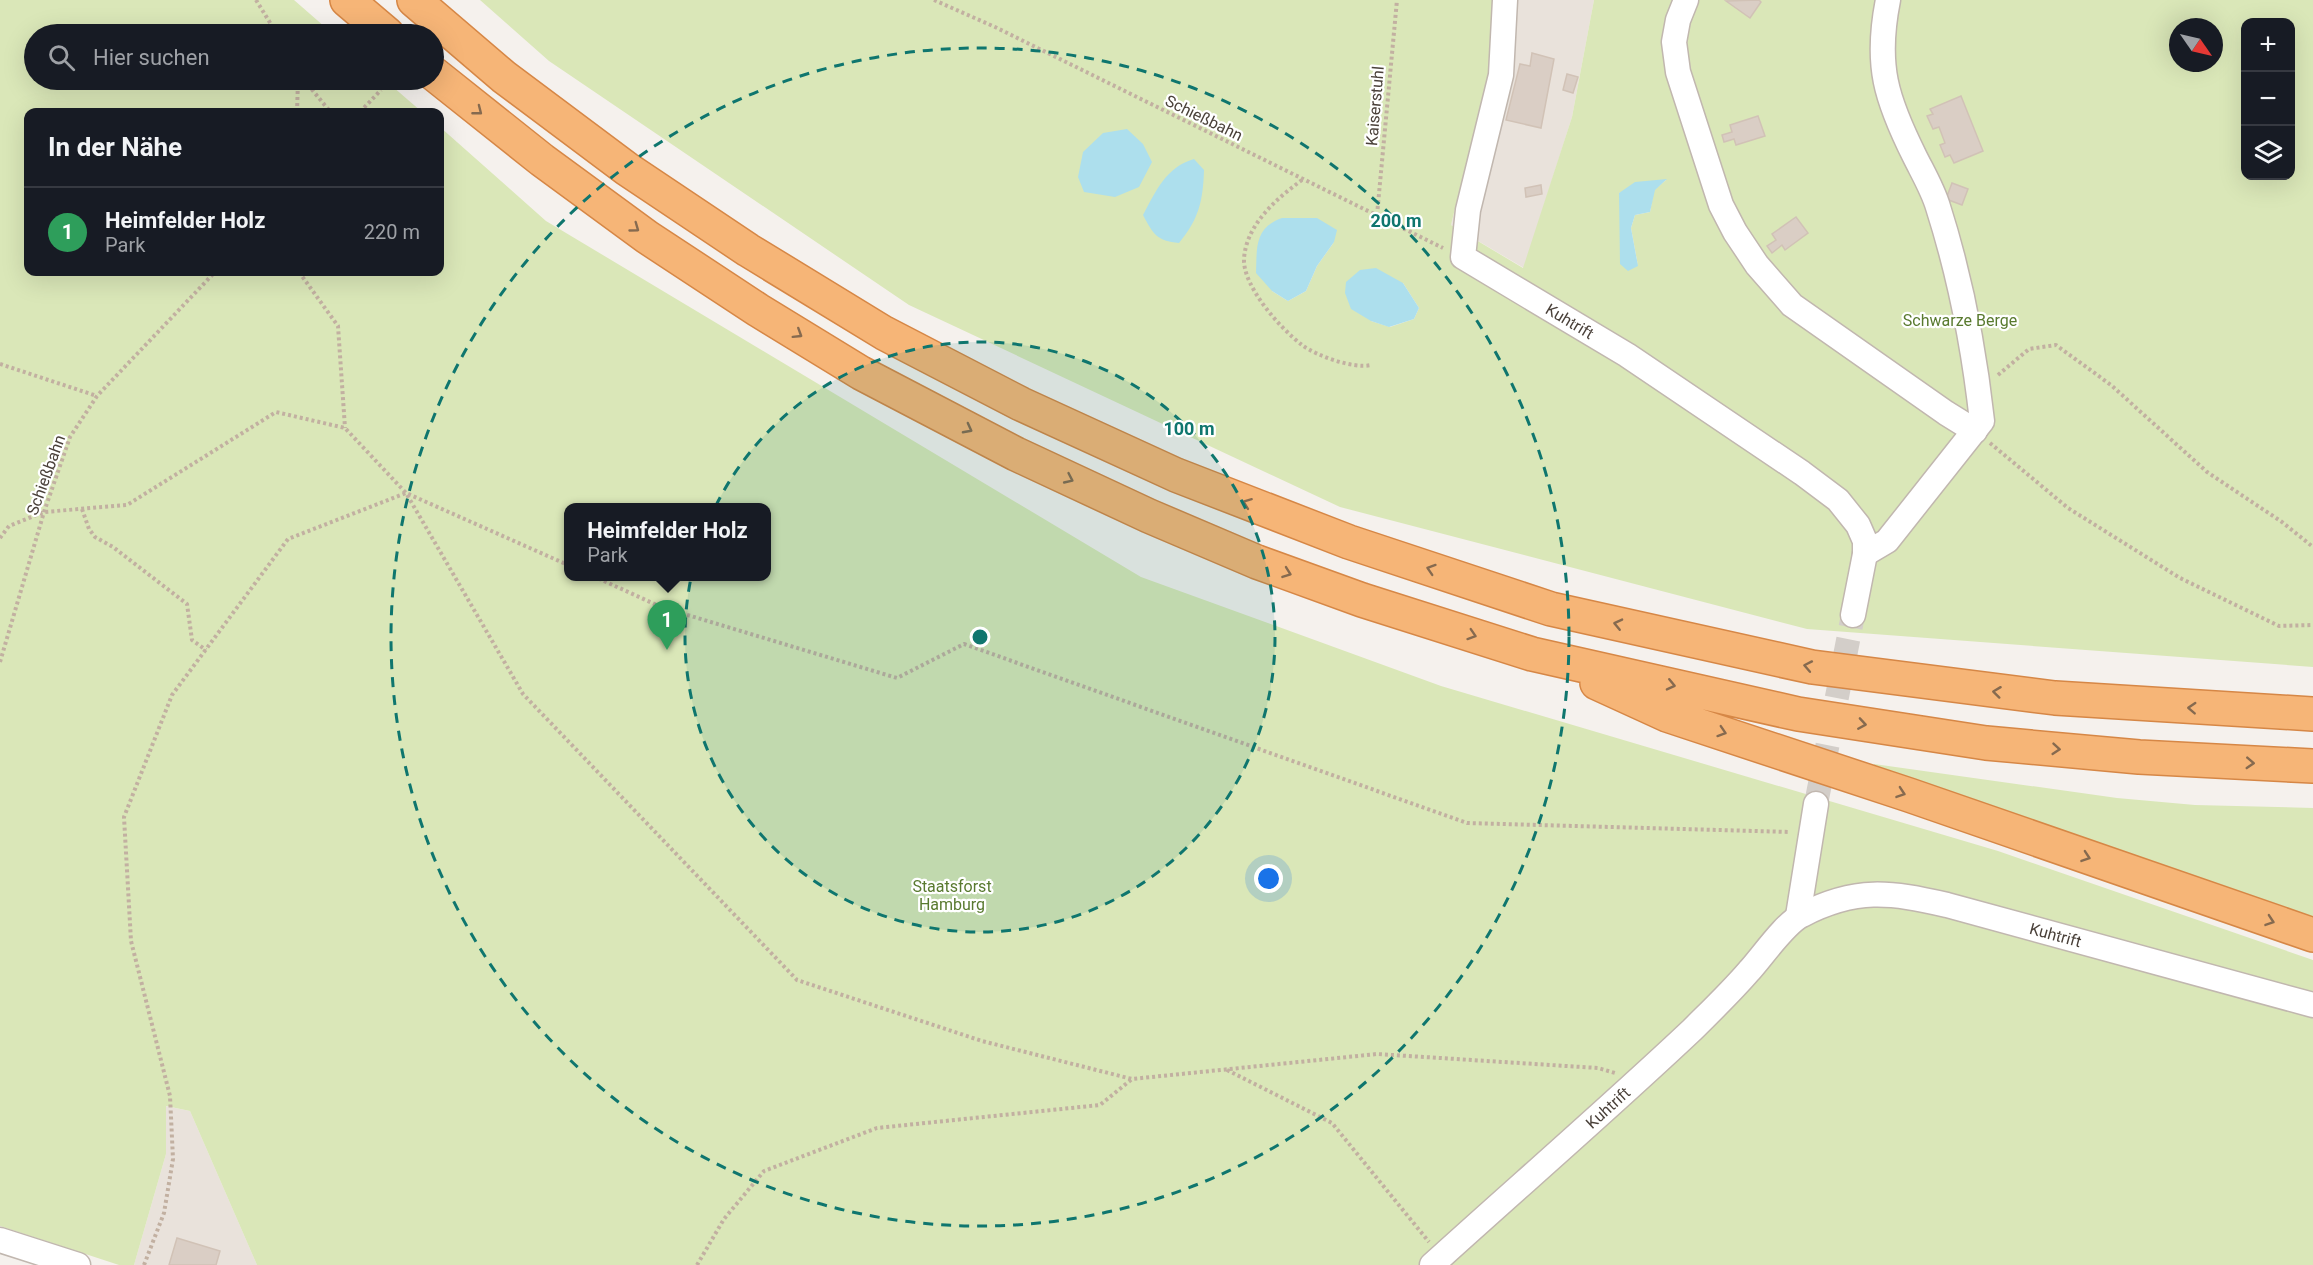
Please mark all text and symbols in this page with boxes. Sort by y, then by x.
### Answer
north arrow [2169,18,2223,72]
map controls [2241,18,2295,180]
button: + [2241,18,2295,72]
search box [24,24,444,90]
icon: search [45,41,78,74]
text: Hier suchen [93,45,210,70]
street label: Kaiserstuhl [1362,65,1388,147]
button: − [2241,72,2295,126]
street label: Schießbahn [1162,91,1246,145]
one-way arrow [472,104,483,115]
button: layers [2241,126,2295,180]
text: In der Nähe [48,132,182,162]
text: Heimfelder Holz [105,208,265,233]
text: 200 m [1370,210,1422,231]
text: 1 [62,220,73,244]
text: 220 m [364,220,420,244]
one-way arrow [628,220,639,231]
text: Park [105,233,145,257]
street label: Kuhtrift [1542,299,1598,343]
park label: Schwarze Berge [1903,311,2017,330]
one-way arrow [792,327,802,339]
text: 100 m [1163,418,1215,439]
one-way arrow [962,422,973,433]
street label: Schießbahn [23,432,69,518]
one-way arrow [1063,472,1074,484]
one-way arrow [1243,497,1253,510]
popup [564,503,771,581]
text: Heimfelder Holz [587,518,748,543]
text: Park [587,543,628,567]
one-way arrow [1426,563,1437,576]
one-way arrow [1281,565,1292,578]
pin: 1 [648,600,686,650]
one-way arrow [1613,618,1623,631]
centre of rings [970,627,990,647]
one-way arrow [1466,627,1477,640]
one-way arrow [1803,660,1813,673]
one-way arrow [1666,678,1676,691]
one-way arrow [1992,686,2002,698]
one-way arrow [2187,702,2196,715]
one-way arrow [1858,717,1867,729]
one-way arrow [1716,725,1727,737]
one-way arrow [2051,742,2060,755]
one-way arrow [2245,756,2255,769]
one-way arrow [1896,785,1906,798]
one-way arrow [2080,849,2091,862]
your location [1254,864,1283,893]
park label: Staatsforst Hamburg [912,877,992,914]
one-way arrow [2264,913,2275,926]
street label: Kuhtrift [2028,919,2084,951]
street label: Kuhtrift [1582,1083,1634,1132]

